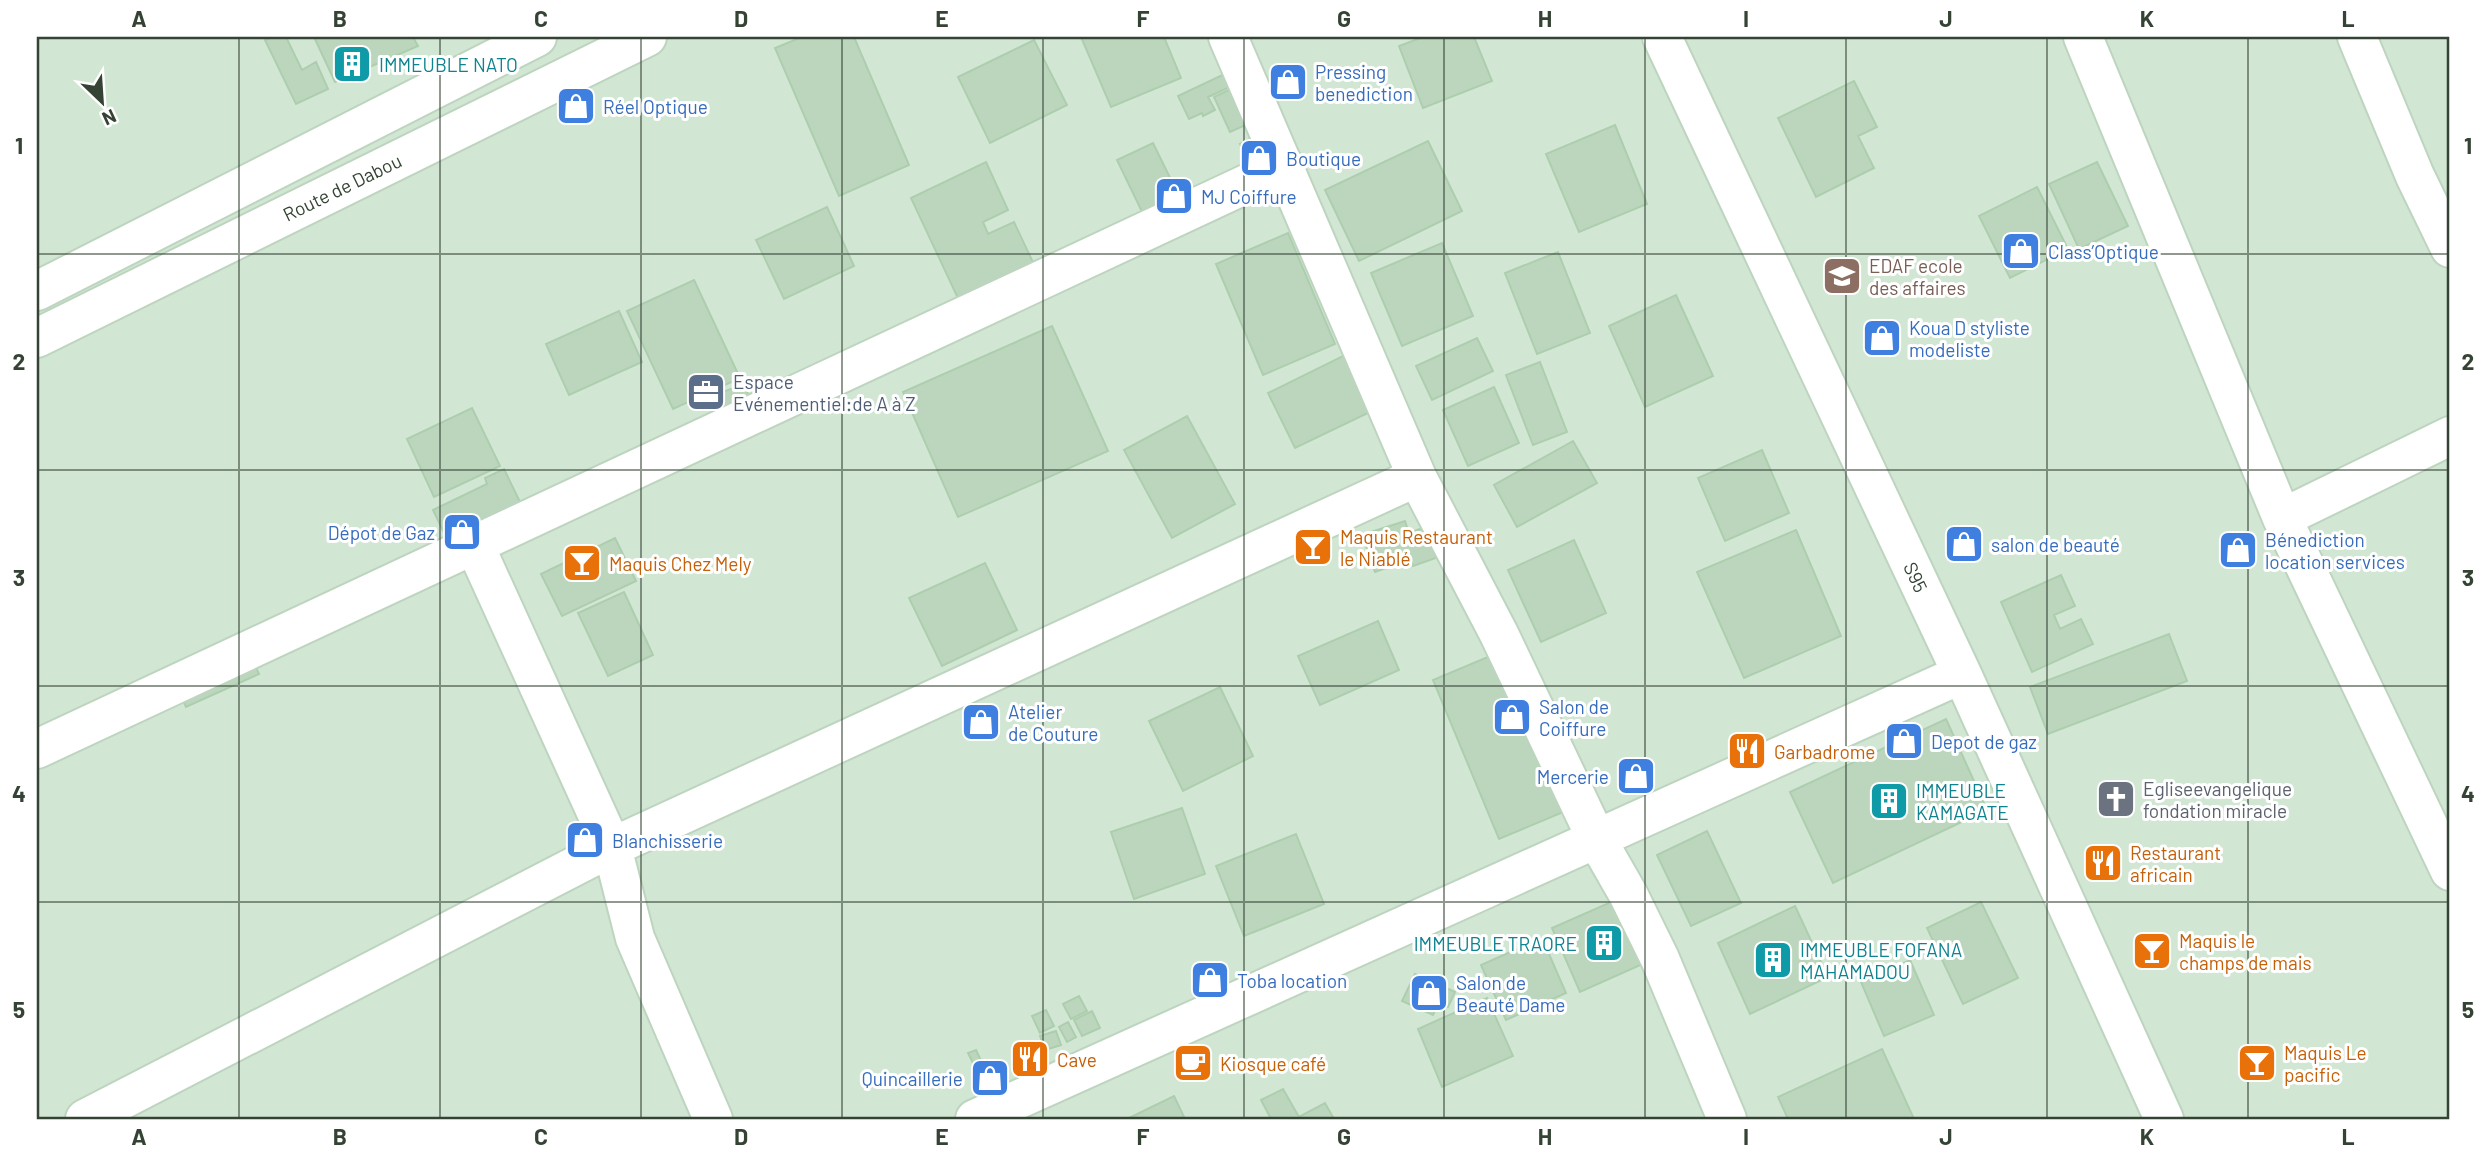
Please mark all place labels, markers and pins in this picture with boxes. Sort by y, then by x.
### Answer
building icon: IMMEUBLE NATO [331,43,373,85]
place label: IMMEUBLE NATO [379,53,518,76]
place label: Pressing benediction [1315,60,1413,105]
shop icon: Pressing benediction [1267,61,1309,103]
shop icon: Réel Optique [555,85,597,127]
place label: Réel Optique [603,95,708,118]
shop icon: Boutique [1238,137,1280,179]
place label: Boutique [1286,147,1361,170]
shop icon: MJ Coiffure [1153,175,1195,217]
place label: MJ Coiffure [1201,185,1297,208]
shop icon: Class’Optique [2000,230,2042,272]
place label: Class’Optique [2048,240,2159,263]
place label: EDAF ecole des affaires [1869,254,1966,299]
school or university icon: EDAF ecole des affaires [1821,255,1863,297]
place label: Koua D styliste modeliste [1909,316,2030,361]
shop icon: Koua D styliste modeliste [1861,317,1903,359]
place label: Espace Evénementiel:de A à Z [733,370,916,415]
office icon: Espace Evénementiel:de A à Z [685,371,727,413]
shop icon: Dépot de Gaz [441,511,483,553]
place label: Dépot de Gaz [328,521,435,544]
shop icon: salon de beauté [1943,523,1985,565]
place label: Maquis Restaurant le Niablé [1340,525,1493,570]
bar icon: Maquis Restaurant le Niablé [1292,526,1334,568]
place label: Bénediction location services [2265,528,2405,573]
shop icon: Bénediction location services [2217,529,2259,571]
place label: salon de beauté [1991,533,2120,556]
bar icon: Maquis Chez Mely [561,542,603,584]
place label: Maquis Chez Mely [609,552,752,575]
place label: Salon de Coiffure [1539,695,1609,740]
shop icon: Salon de Coiffure [1491,696,1533,738]
place label: Atelier de Couture [1008,700,1098,745]
shop icon: Atelier de Couture [960,701,1002,743]
shop icon: Depot de gaz [1883,720,1925,762]
restaurant icon: Garbadrome [1726,730,1768,772]
place label: Depot de gaz [1931,730,2037,753]
place label: Garbadrome [1774,740,1875,763]
shop icon: Mercerie [1615,755,1657,797]
place label: Mercerie [1537,765,1609,788]
place label: Egliseevangelique fondation miracle [2143,777,2292,822]
church icon: Egliseevangelique fondation miracle [2095,778,2137,820]
place label: IMMEUBLE KAMAGATE [1916,779,2009,824]
building icon: IMMEUBLE KAMAGATE [1868,780,1910,822]
shop icon: Blanchisserie [564,819,606,861]
place label: Blanchisserie [612,829,723,852]
place label: Restaurant africain [2130,841,2221,886]
restaurant icon: Restaurant africain [2082,842,2124,884]
building icon: IMMEUBLE TRAORE [1583,922,1625,964]
place label: Maquis le champs de mais [2179,929,2312,974]
bar icon: Maquis le champs de mais [2131,930,2173,972]
place label: IMMEUBLE TRAORE [1414,932,1577,955]
place label: IMMEUBLE FOFANA MAHAMADOU [1800,938,1962,983]
building icon: IMMEUBLE FOFANA MAHAMADOU [1752,939,1794,981]
shop icon: Toba location [1189,959,1231,1001]
place label: Toba location [1237,969,1347,992]
place label: Salon de Beauté Dame [1456,971,1565,1016]
shop icon: Salon de Beauté Dame [1408,972,1450,1014]
restaurant icon: Cave [1009,1038,1051,1080]
place label: Maquis Le pacific [2284,1041,2367,1086]
cafe icon: Kiosque café [1172,1042,1214,1084]
bar icon: Maquis Le pacific [2236,1042,2278,1084]
place label: Cave [1057,1048,1097,1071]
place label: Kiosque café [1220,1052,1326,1075]
shop icon: Quincaillerie [969,1057,1011,1099]
place label: Quincaillerie [862,1067,963,1090]

